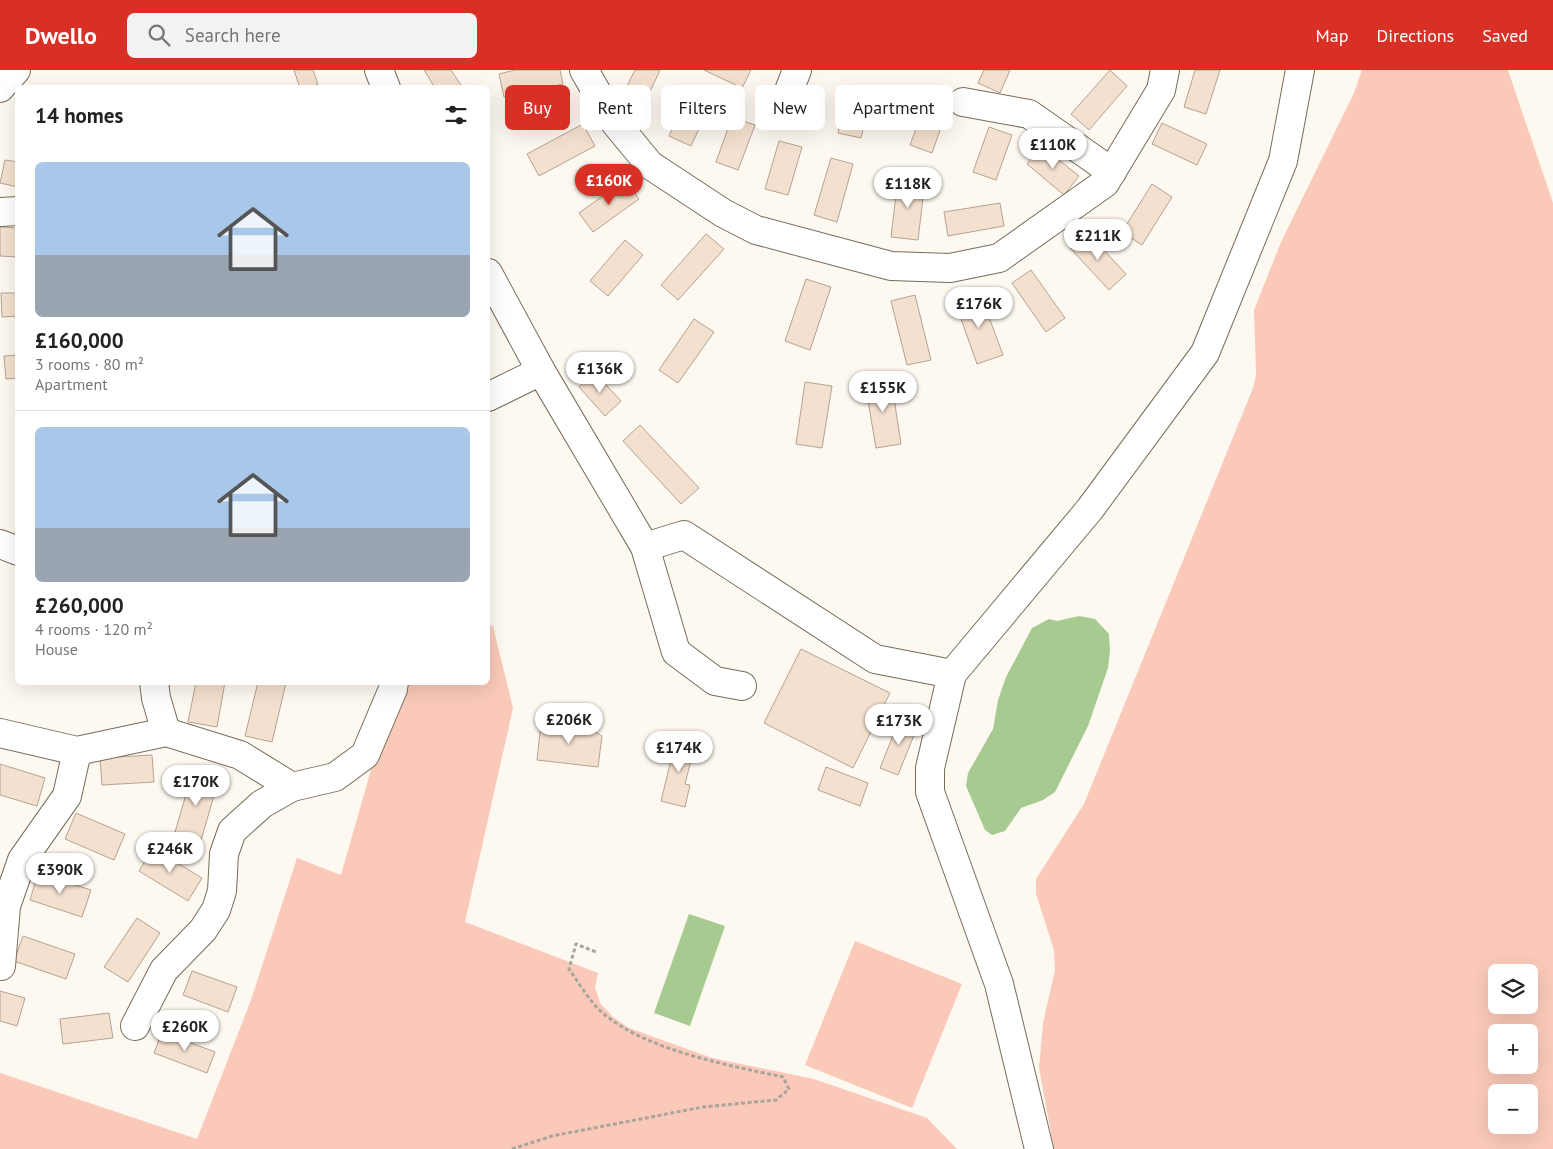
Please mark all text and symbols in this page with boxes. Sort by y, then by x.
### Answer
search box [127,13,477,58]
text: Dwello [25,20,97,51]
icon: search [145,21,173,49]
text: Search here [185,23,281,47]
text: Map [1316,24,1348,47]
text: Directions [1376,24,1454,47]
text: Saved [1482,24,1528,47]
chip: Buy [505,85,570,130]
chip: Rent [580,85,651,130]
chip: Filters [661,85,745,130]
chip: New [755,85,825,130]
chip: Apartment [835,85,953,130]
icon: filters [442,101,470,129]
text: 14 homes [35,102,123,129]
pin: £110K [1018,128,1088,170]
text: £110K [1030,134,1076,154]
pin: £160K [574,164,644,206]
pin: £118K [873,166,943,209]
text: £160K [586,170,632,190]
text: £118K [885,173,931,193]
icon: home [208,194,298,284]
pin: £211K [1063,218,1133,261]
text: £211K [1075,225,1121,245]
pin: £176K [944,286,1014,329]
text: £176K [956,293,1002,313]
text: £160,000 [35,327,124,354]
pin: £136K [565,352,635,394]
text: 3 rooms · 80 m² [35,354,144,374]
text: £136K [577,358,623,378]
pin: £155K [848,370,918,413]
text: Apartment [35,374,108,394]
text: £155K [860,377,906,397]
icon: home [208,460,298,550]
text: £260,000 [35,592,124,619]
text: 4 rooms · 120 m² [35,619,153,639]
text: House [35,639,78,659]
pin: £206K [534,702,604,745]
pin: £173K [864,704,934,746]
text: £206K [546,709,592,729]
text: £173K [876,710,922,730]
pin: £174K [644,730,714,773]
text: £174K [656,737,702,757]
pin: £170K [161,764,231,807]
text: £170K [173,771,219,791]
pin: £246K [135,832,205,874]
text: £246K [147,838,193,858]
pin: £390K [25,852,95,895]
text: £390K [37,859,83,879]
map controls [1488,964,1538,1134]
button: layers [1488,964,1538,1014]
pin: £260K [150,1010,220,1052]
text: £260K [162,1016,208,1036]
button: + [1488,1024,1538,1074]
button: − [1488,1084,1538,1134]

